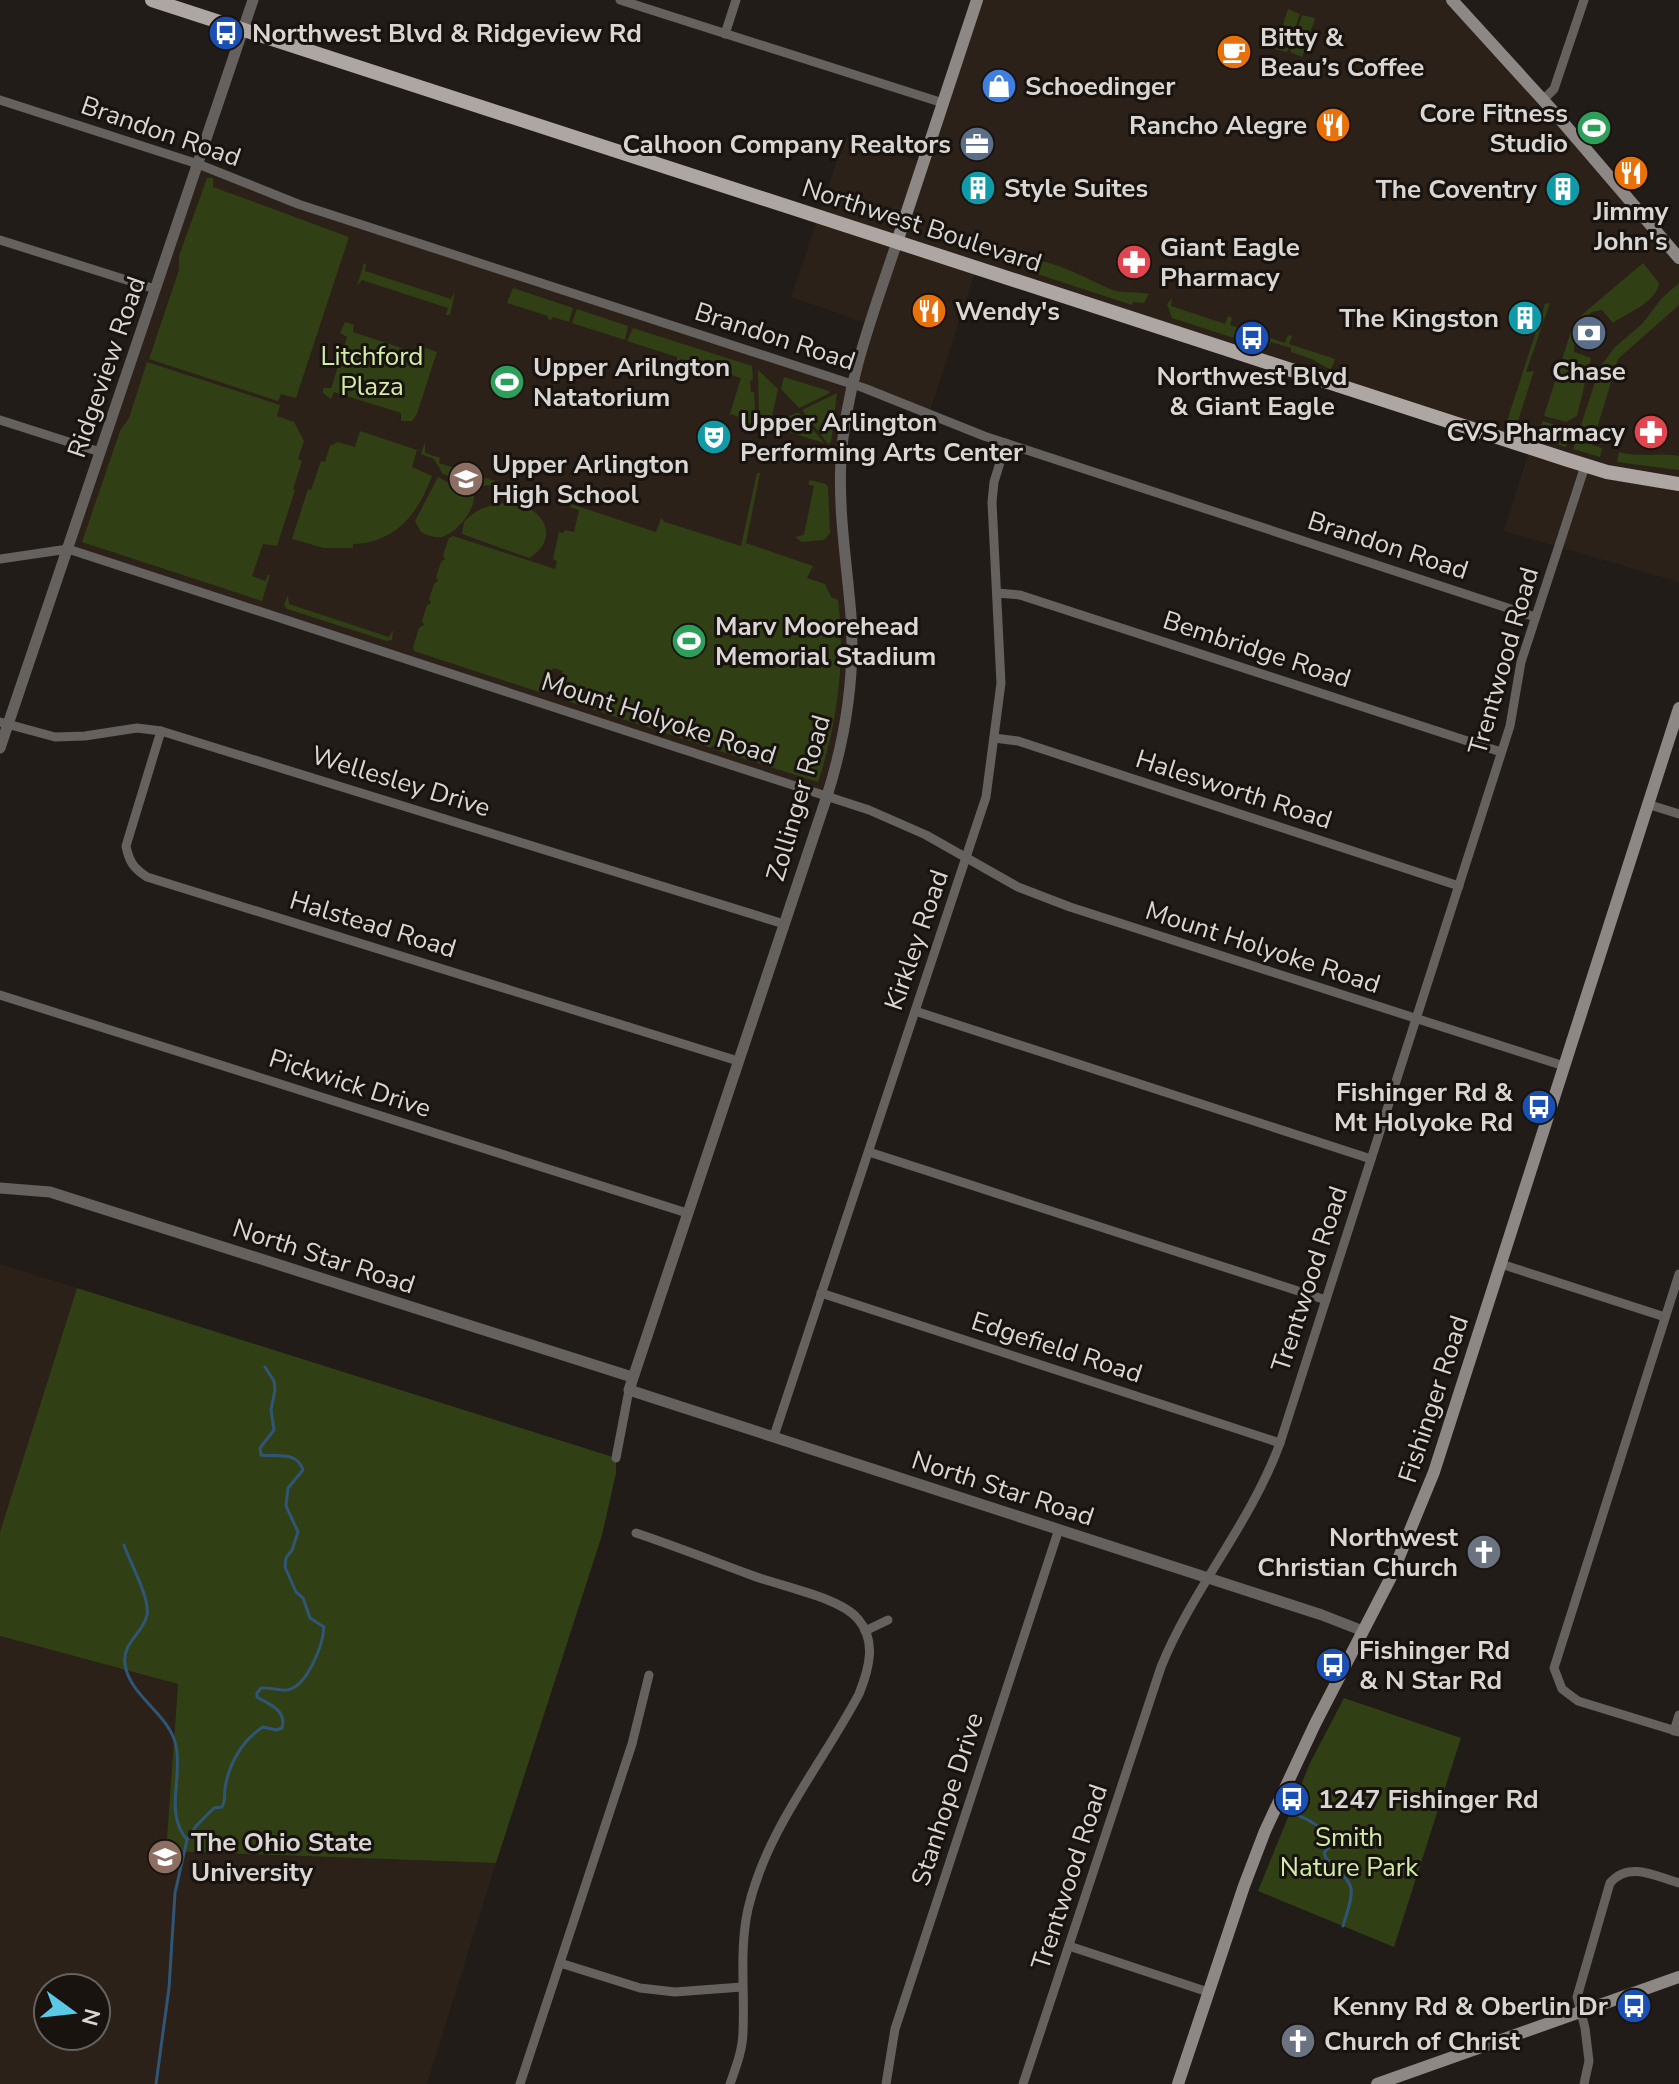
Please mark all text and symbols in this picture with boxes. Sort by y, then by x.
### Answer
bus stop icon: Northwest Blvd & Ridgeview Rd [207,14,245,52]
place label: Northwest Blvd & Ridgeview Rd [252,16,642,51]
place label: Bitty & Beau’s Coffee [1260,20,1424,85]
cafe icon: Bitty & Beau’s Coffee [1215,33,1253,71]
shop icon: Schoedinger [980,67,1018,105]
place label: Schoedinger [1025,69,1176,104]
street label: Brandon Road [76,88,245,175]
place label: Core Fitness Studio [1419,96,1568,161]
restaurant icon: Rancho Alegre [1314,106,1352,144]
place label: Rancho Alegre [1129,108,1307,143]
sports icon: Core Fitness Studio [1575,109,1613,147]
office icon: Calhoon Company Realtors [958,125,996,163]
place label: Calhoon Company Realtors [622,127,951,162]
restaurant icon: Jimmy John's [1612,154,1650,192]
building icon: Style Suites [959,169,997,207]
street label: Northwest Boulevard [797,170,1046,281]
building icon: The Coventry [1544,170,1582,208]
place label: Style Suites [1004,171,1148,206]
place label: The Coventry [1376,172,1537,207]
place label: Jimmy John's [1592,194,1669,259]
place label: Giant Eagle Pharmacy [1160,230,1300,295]
pharmacy icon: Giant Eagle Pharmacy [1115,243,1153,281]
street label: Ridgeview Road [59,272,154,463]
restaurant icon: Wendy's [910,292,948,330]
street label: Brandon Road [690,294,860,379]
place label: Wendy's [955,294,1060,329]
building icon: The Kingston [1506,299,1544,337]
place label: The Kingston [1339,301,1499,336]
bank icon: Chase [1570,314,1608,352]
bus stop icon: Northwest Blvd & Giant Eagle [1233,319,1271,357]
park label: Litchford Plaza [321,339,423,404]
place label: Upper Arilngton Natatorium [533,350,730,415]
place label: Chase [1552,354,1626,389]
place label: Northwest Blvd & Giant Eagle [1157,359,1347,424]
sports icon: Upper Arilngton Natatorium [488,363,526,401]
place label: Upper Arlington Performing Arts Center [740,405,1024,470]
pharmacy icon: CVS Pharmacy [1632,413,1670,451]
place label: CVS Pharmacy [1446,415,1625,450]
theatre icon: Upper Arlington Performing Arts Center [695,418,733,456]
place label: Upper Arlington High School [492,447,689,512]
school or university icon: Upper Arlington High School [447,460,485,498]
street label: Brandon Road [1303,503,1473,588]
street label: Trentwood Road [1460,563,1547,759]
street label: Bembridge Road [1158,603,1355,696]
place label: Marv Moorehead Memorial Stadium [715,609,936,674]
sports icon: Marv Moorehead Memorial Stadium [670,622,708,660]
street label: Mount Holyoke Road [537,664,781,773]
street label: Zollinger Road [758,711,839,885]
street label: Wellesley Drive [307,738,495,825]
street label: Halesworth Road [1131,741,1336,838]
street label: Kirkley Road [876,865,957,1015]
street label: Halstead Road [285,883,460,966]
street label: Mount Holyoke Road [1141,893,1385,1002]
street label: Pickwick Drive [264,1041,435,1126]
place label: Fishinger Rd & Mt Holyoke Rd [1334,1075,1514,1140]
bus stop icon: Fishinger Rd & Mt Holyoke Rd [1520,1088,1558,1126]
street label: Trentwood Road [1263,1182,1356,1377]
street label: North Star Road [228,1211,419,1302]
street label: Edgefield Road [967,1303,1147,1392]
street label: Fishinger Road [1390,1311,1477,1487]
street label: North Star Road [907,1443,1098,1534]
place label: Northwest Christian Church [1257,1520,1459,1585]
church icon: Northwest Christian Church [1465,1533,1503,1571]
place label: Fishinger Rd & N Star Rd [1359,1633,1510,1698]
bus stop icon: Fishinger Rd & N Star Rd [1314,1646,1352,1684]
street label: Stanhope Drive [903,1708,992,1890]
street label: Trentwood Road [1023,1780,1116,1975]
bus stop icon: 1247 Fishinger Rd [1273,1780,1311,1818]
place label: 1247 Fishinger Rd [1318,1782,1539,1817]
park label: Smith Nature Park [1280,1820,1419,1885]
place label: The Ohio State University [191,1825,372,1890]
school or university icon: The Ohio State University [146,1838,184,1876]
north arrow [32,1972,112,2052]
bus stop icon: Kenny Rd & Oberlin Dr [1615,1987,1653,2025]
place label: Kenny Rd & Oberlin Dr [1333,1989,1609,2024]
text: N [74,2005,107,2029]
church icon: Church of Christ [1279,2022,1317,2060]
place label: Church of Christ [1324,2024,1521,2059]

